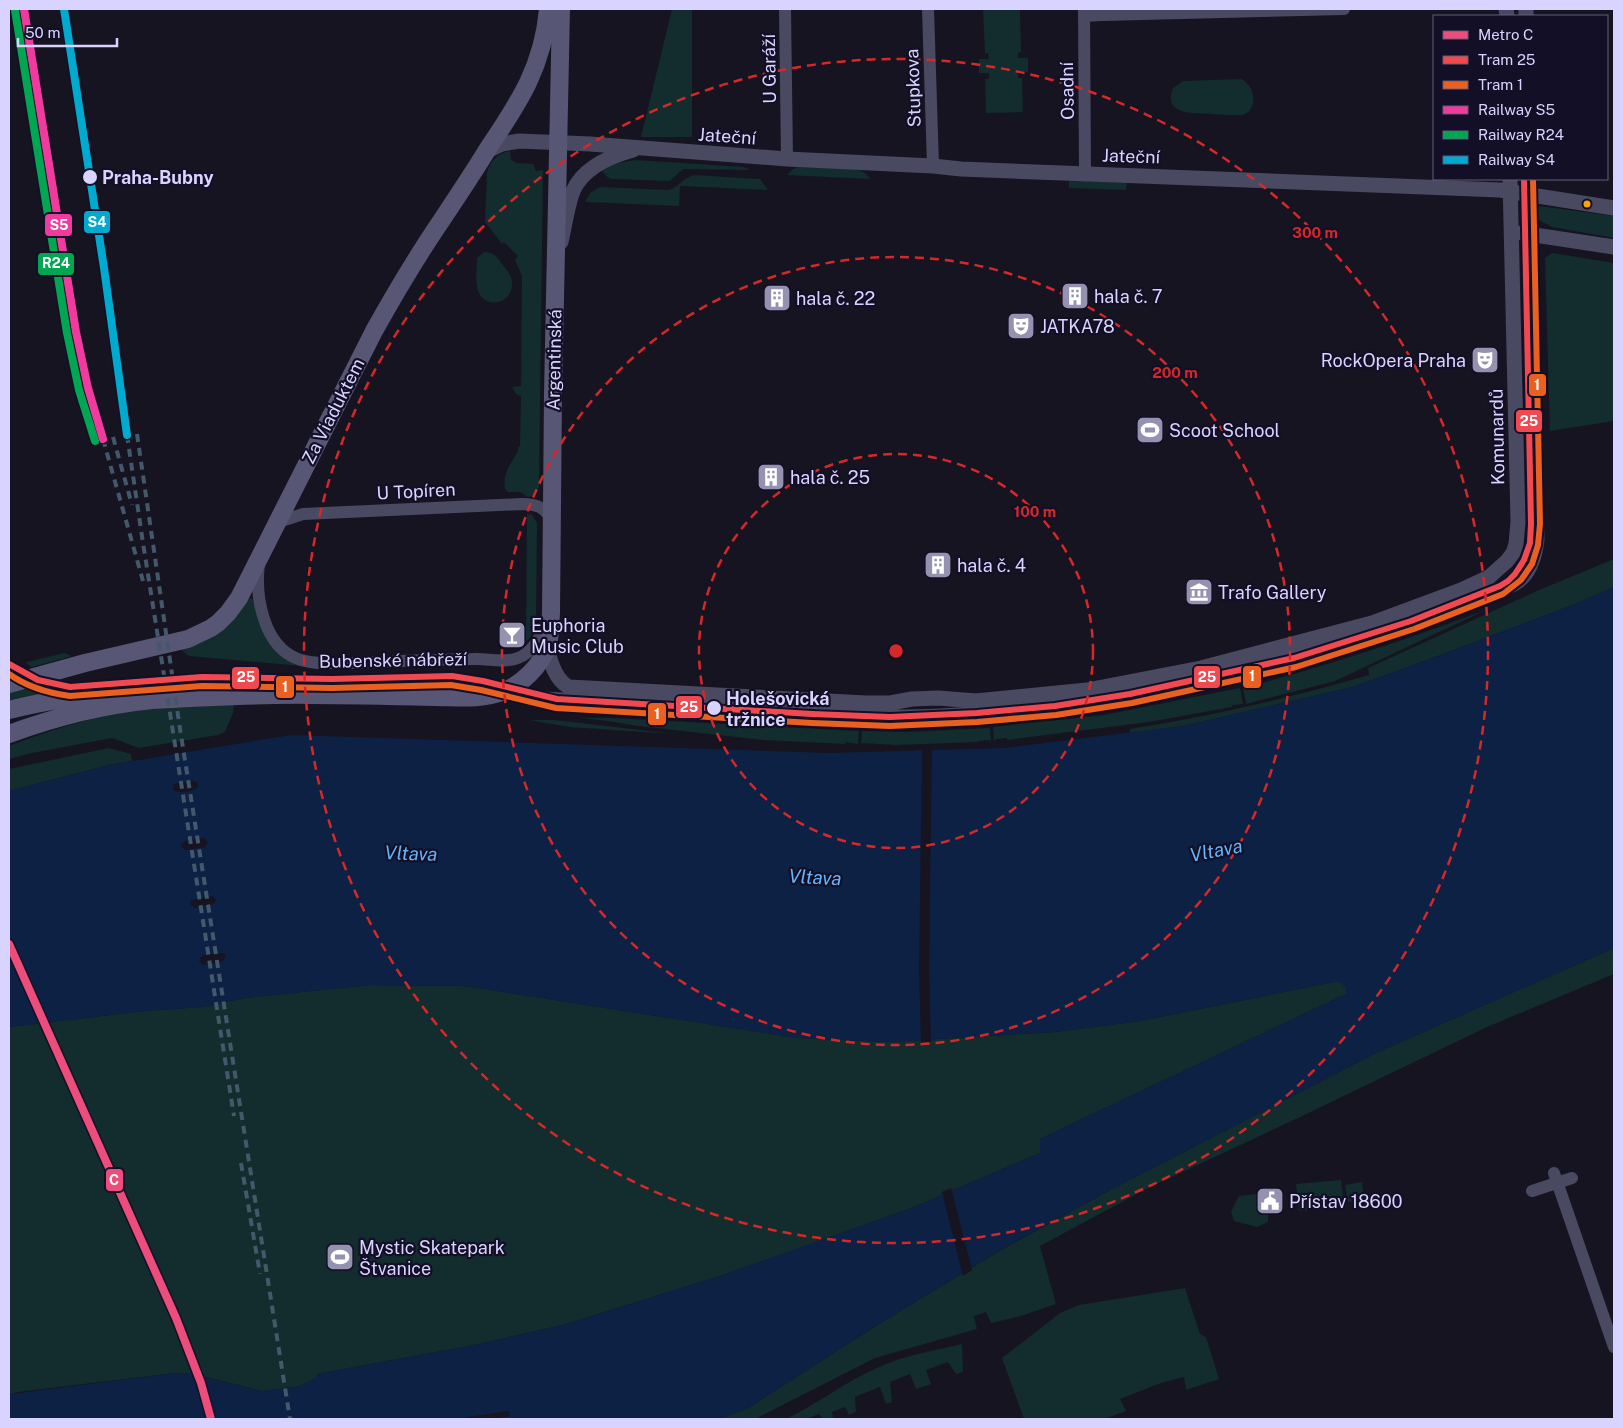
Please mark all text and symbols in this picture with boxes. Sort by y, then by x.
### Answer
scale bar [18,15,116,47]
legend [1433,15,1608,180]
text: 50 m [25,24,60,41]
text: Metro C [1478,26,1533,43]
street label: U Garáží [758,33,780,104]
street label: Stupkova [901,48,925,128]
text: Tram 25 [1478,51,1535,68]
street label: Osadní [1056,61,1078,120]
text: Tram 1 [1478,76,1523,93]
text: Railway S5 [1478,101,1555,118]
street label: Jateční [697,124,757,149]
text: Railway R24 [1478,126,1564,143]
street label: Jateční [1102,144,1161,168]
text: Railway S4 [1478,151,1555,168]
place label: Praha-Bubny [102,167,214,188]
marker: Praha-Bubny [81,168,99,186]
unlabelled marker [1582,199,1592,209]
line badge: S4 [83,210,111,234]
line badge: S5 [44,213,73,237]
text: S4 [88,214,106,230]
text: S5 [49,217,69,233]
text: 300 m [1292,224,1338,241]
line badge: R24 [37,252,75,276]
text: R24 [42,255,70,271]
building icon: hala č. 7 [1060,281,1090,311]
building icon: hala č. 22 [762,283,792,313]
place label: hala č. 7 [1094,286,1163,307]
place label: hala č. 22 [796,288,875,309]
street label: Argentinská [543,309,565,411]
theatre icon: JATKA78 [1006,311,1036,341]
place label: JATKA78 [1040,316,1115,337]
theatre icon: RockOpera Praha [1470,345,1500,375]
place label: RockOpera Praha [1321,350,1466,371]
street label: Za Viaduktem [297,355,369,467]
text: 200 m [1152,364,1198,381]
line badge: 1 [1528,373,1547,397]
text: 1 [1534,377,1540,393]
street label: Komunardů [1486,389,1508,485]
line badge: 25 [1515,409,1543,433]
text: 25 [1520,413,1538,429]
sports icon: Scoot School [1135,415,1165,445]
place label: Scoot School [1169,420,1280,441]
building icon: hala č. 25 [756,462,786,492]
place label: hala č. 25 [790,467,870,488]
street label: U Topíren [376,478,456,504]
text: 100 m [1014,503,1056,520]
building icon: hala č. 4 [923,550,953,580]
place label: hala č. 4 [957,555,1026,576]
museum icon: Trafo Gallery [1184,577,1214,607]
place label: Trafo Gallery [1218,582,1327,603]
place label: Euphoria Music Club [531,615,624,657]
bar icon: Euphoria Music Club [497,620,527,650]
centre of rings [887,642,905,660]
street label: Bubenské nábřeží [319,648,468,672]
line badge: 25 [1193,665,1221,689]
line badge: 1 [1242,665,1262,689]
line badge: 25 [231,666,260,690]
text: 1 [1249,668,1255,684]
text: 25 [237,669,255,685]
text: 25 [1198,669,1216,685]
line badge: 1 [275,675,295,699]
text: 1 [282,679,288,695]
place label: Holešovická tržnice [726,688,830,730]
line badge: 25 [675,695,703,719]
text: 25 [680,699,698,715]
marker: Holešovická tržnice [705,699,723,717]
line badge: 1 [647,702,667,726]
text: 1 [654,706,660,722]
water label: Vltava [1188,834,1244,866]
water label: Vltava [384,841,438,865]
water label: Vltava [788,865,842,889]
line badge: C [105,1168,124,1192]
text: C [109,1172,119,1188]
public building icon: Přístav 18600 [1255,1186,1285,1216]
place label: Přístav 18600 [1289,1191,1403,1212]
place label: Mystic Skatepark Štvanice [359,1237,505,1279]
sports icon: Mystic Skatepark Štvanice [325,1242,355,1272]

